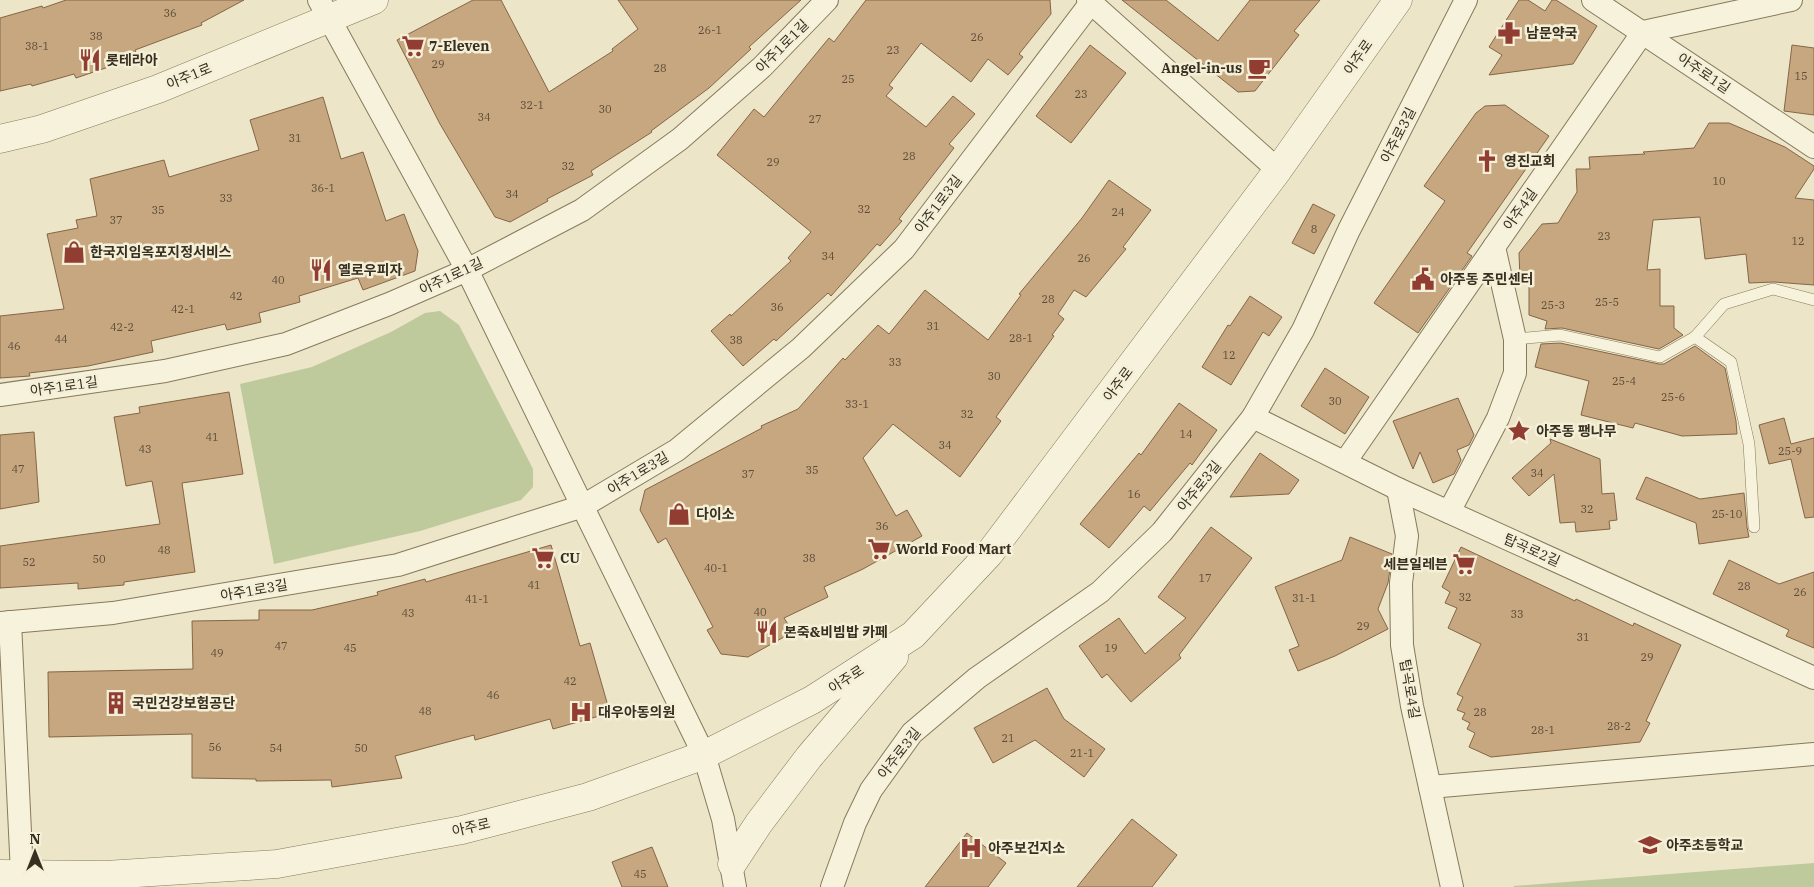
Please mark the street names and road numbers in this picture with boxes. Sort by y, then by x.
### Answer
street label: 아주1로1길 [751,15,813,77]
street label: 아주로 [1340,36,1377,78]
street label: 아주로1길 [1674,49,1734,97]
street label: 아주1로 [164,59,214,93]
street label: 아주로3길 [1376,104,1420,166]
street label: 아주1로3길 [910,171,966,237]
street label: 아주4길 [1499,185,1541,233]
street label: 아주1로1길 [416,253,486,299]
street label: 아주로 [1099,363,1137,405]
street label: 아주1로1길 [29,372,99,400]
street label: 아주1로3길 [604,448,672,498]
street label: 아주로3길 [1173,457,1225,515]
street label: 탑곡로2길 [1501,530,1563,570]
street label: 아주1로3길 [219,575,289,605]
street label: 탑곡로4길 [1396,658,1424,720]
street label: 아주로 [825,661,867,697]
street label: 아주로3길 [873,724,925,782]
street label: 아주로 [450,814,492,840]

